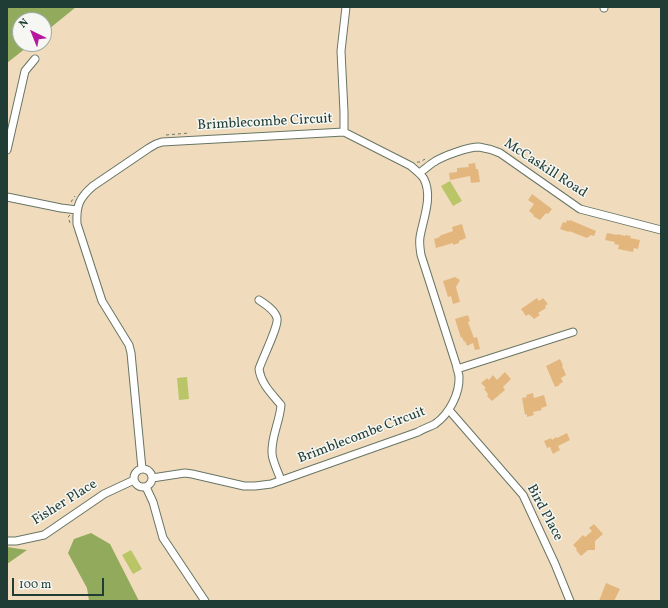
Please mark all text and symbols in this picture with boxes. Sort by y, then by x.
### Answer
north arrow [12,12,52,52]
text: N [16,15,32,32]
street label: Brimblecombe Circuit [197,111,333,135]
street label: McCaskill Road [500,136,590,202]
street label: Brimblecombe Circuit [296,404,428,468]
street label: Fisher Place [29,476,101,530]
street label: Bird Place [522,482,566,544]
scale bar [14,570,106,596]
text: 100 m [19,577,51,593]

